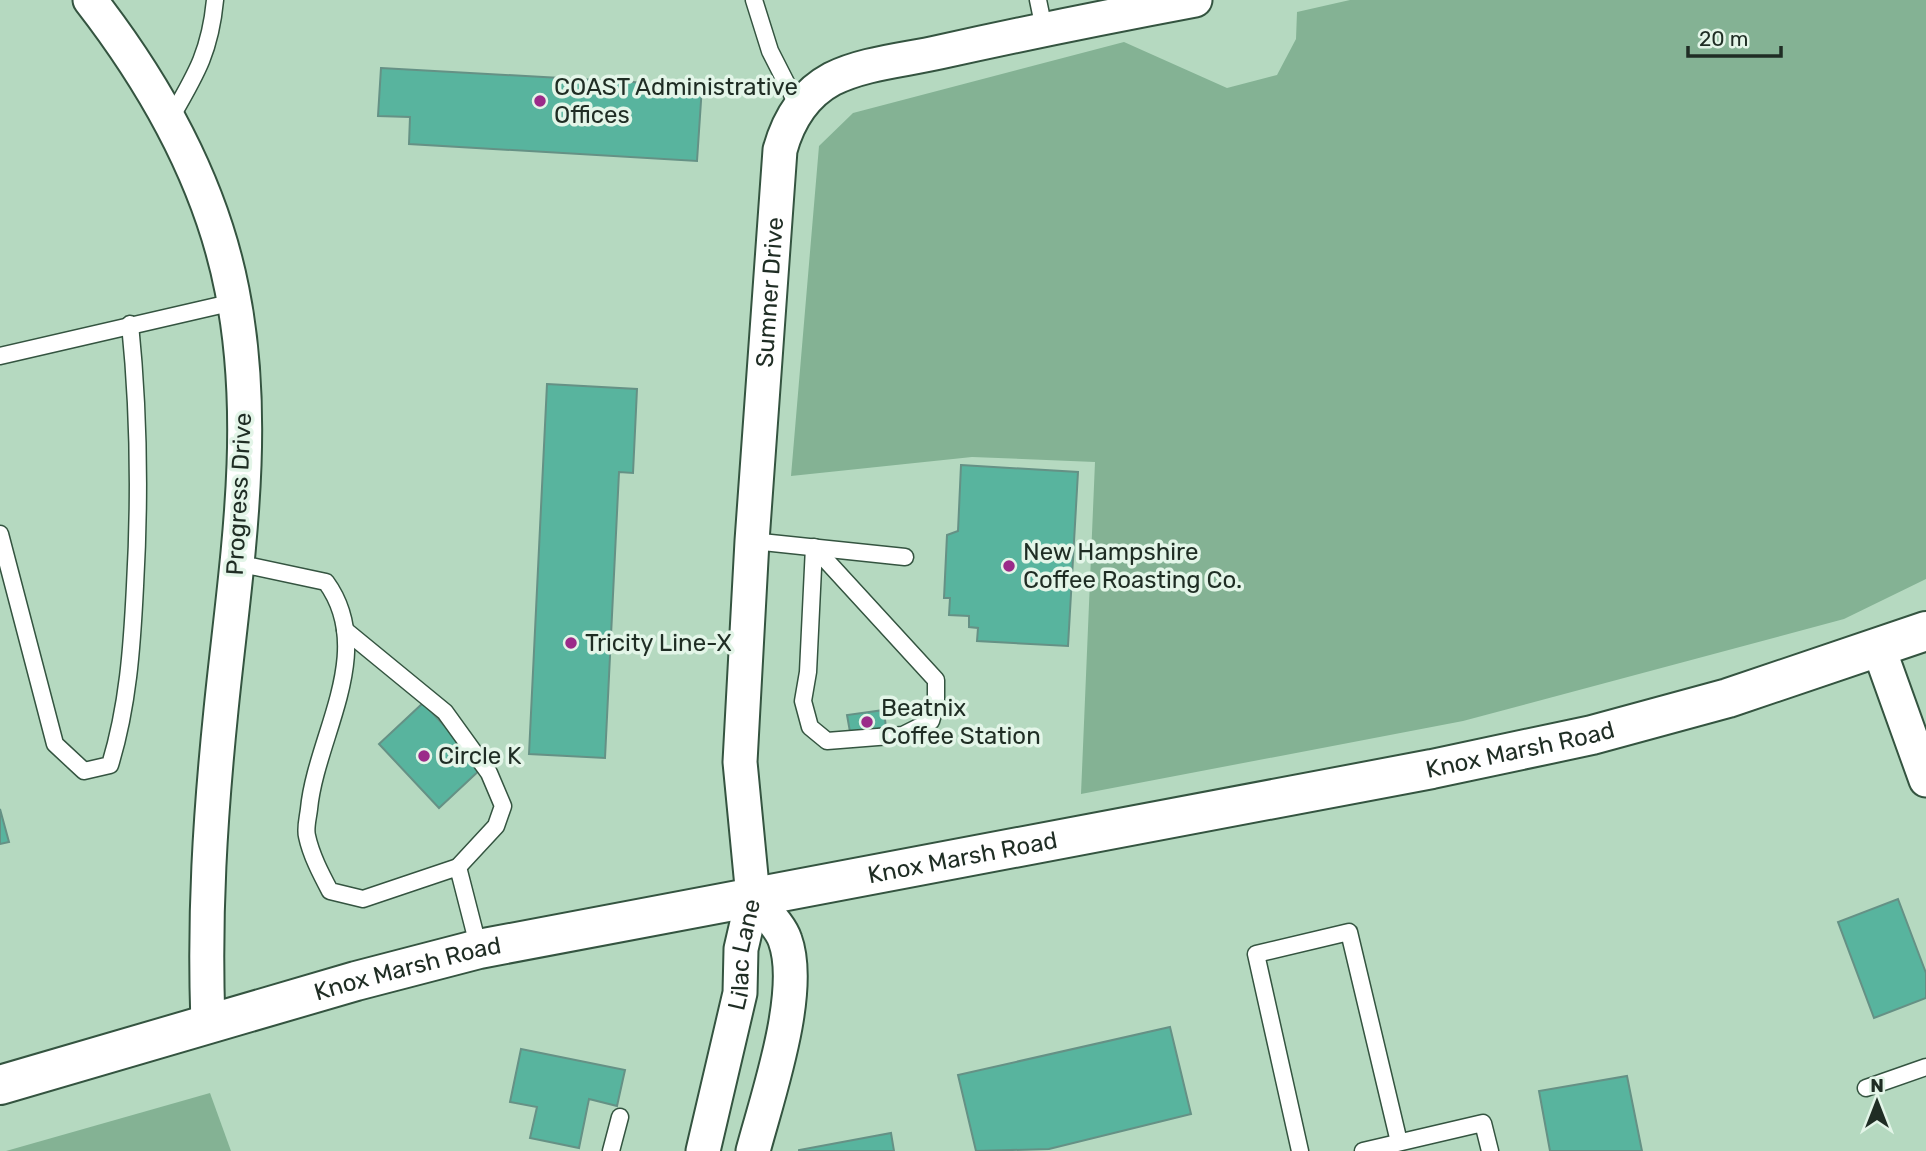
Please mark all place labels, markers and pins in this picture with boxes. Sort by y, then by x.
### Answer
place label: COAST Administrative Offices [554,73,798,129]
marker: COAST Administrative Offices [532,93,548,109]
place label: New Hampshire Coffee Roasting Co. [1023,538,1242,594]
marker: New Hampshire Coffee Roasting Co. [1001,558,1017,574]
place label: Tricity Line-X [585,629,732,657]
marker: Tricity Line-X [563,635,579,651]
place label: Beatnix Coffee Station [881,694,1041,750]
marker: Beatnix Coffee Station [859,714,875,730]
place label: Circle K [438,742,522,770]
marker: Circle K [416,748,432,764]

